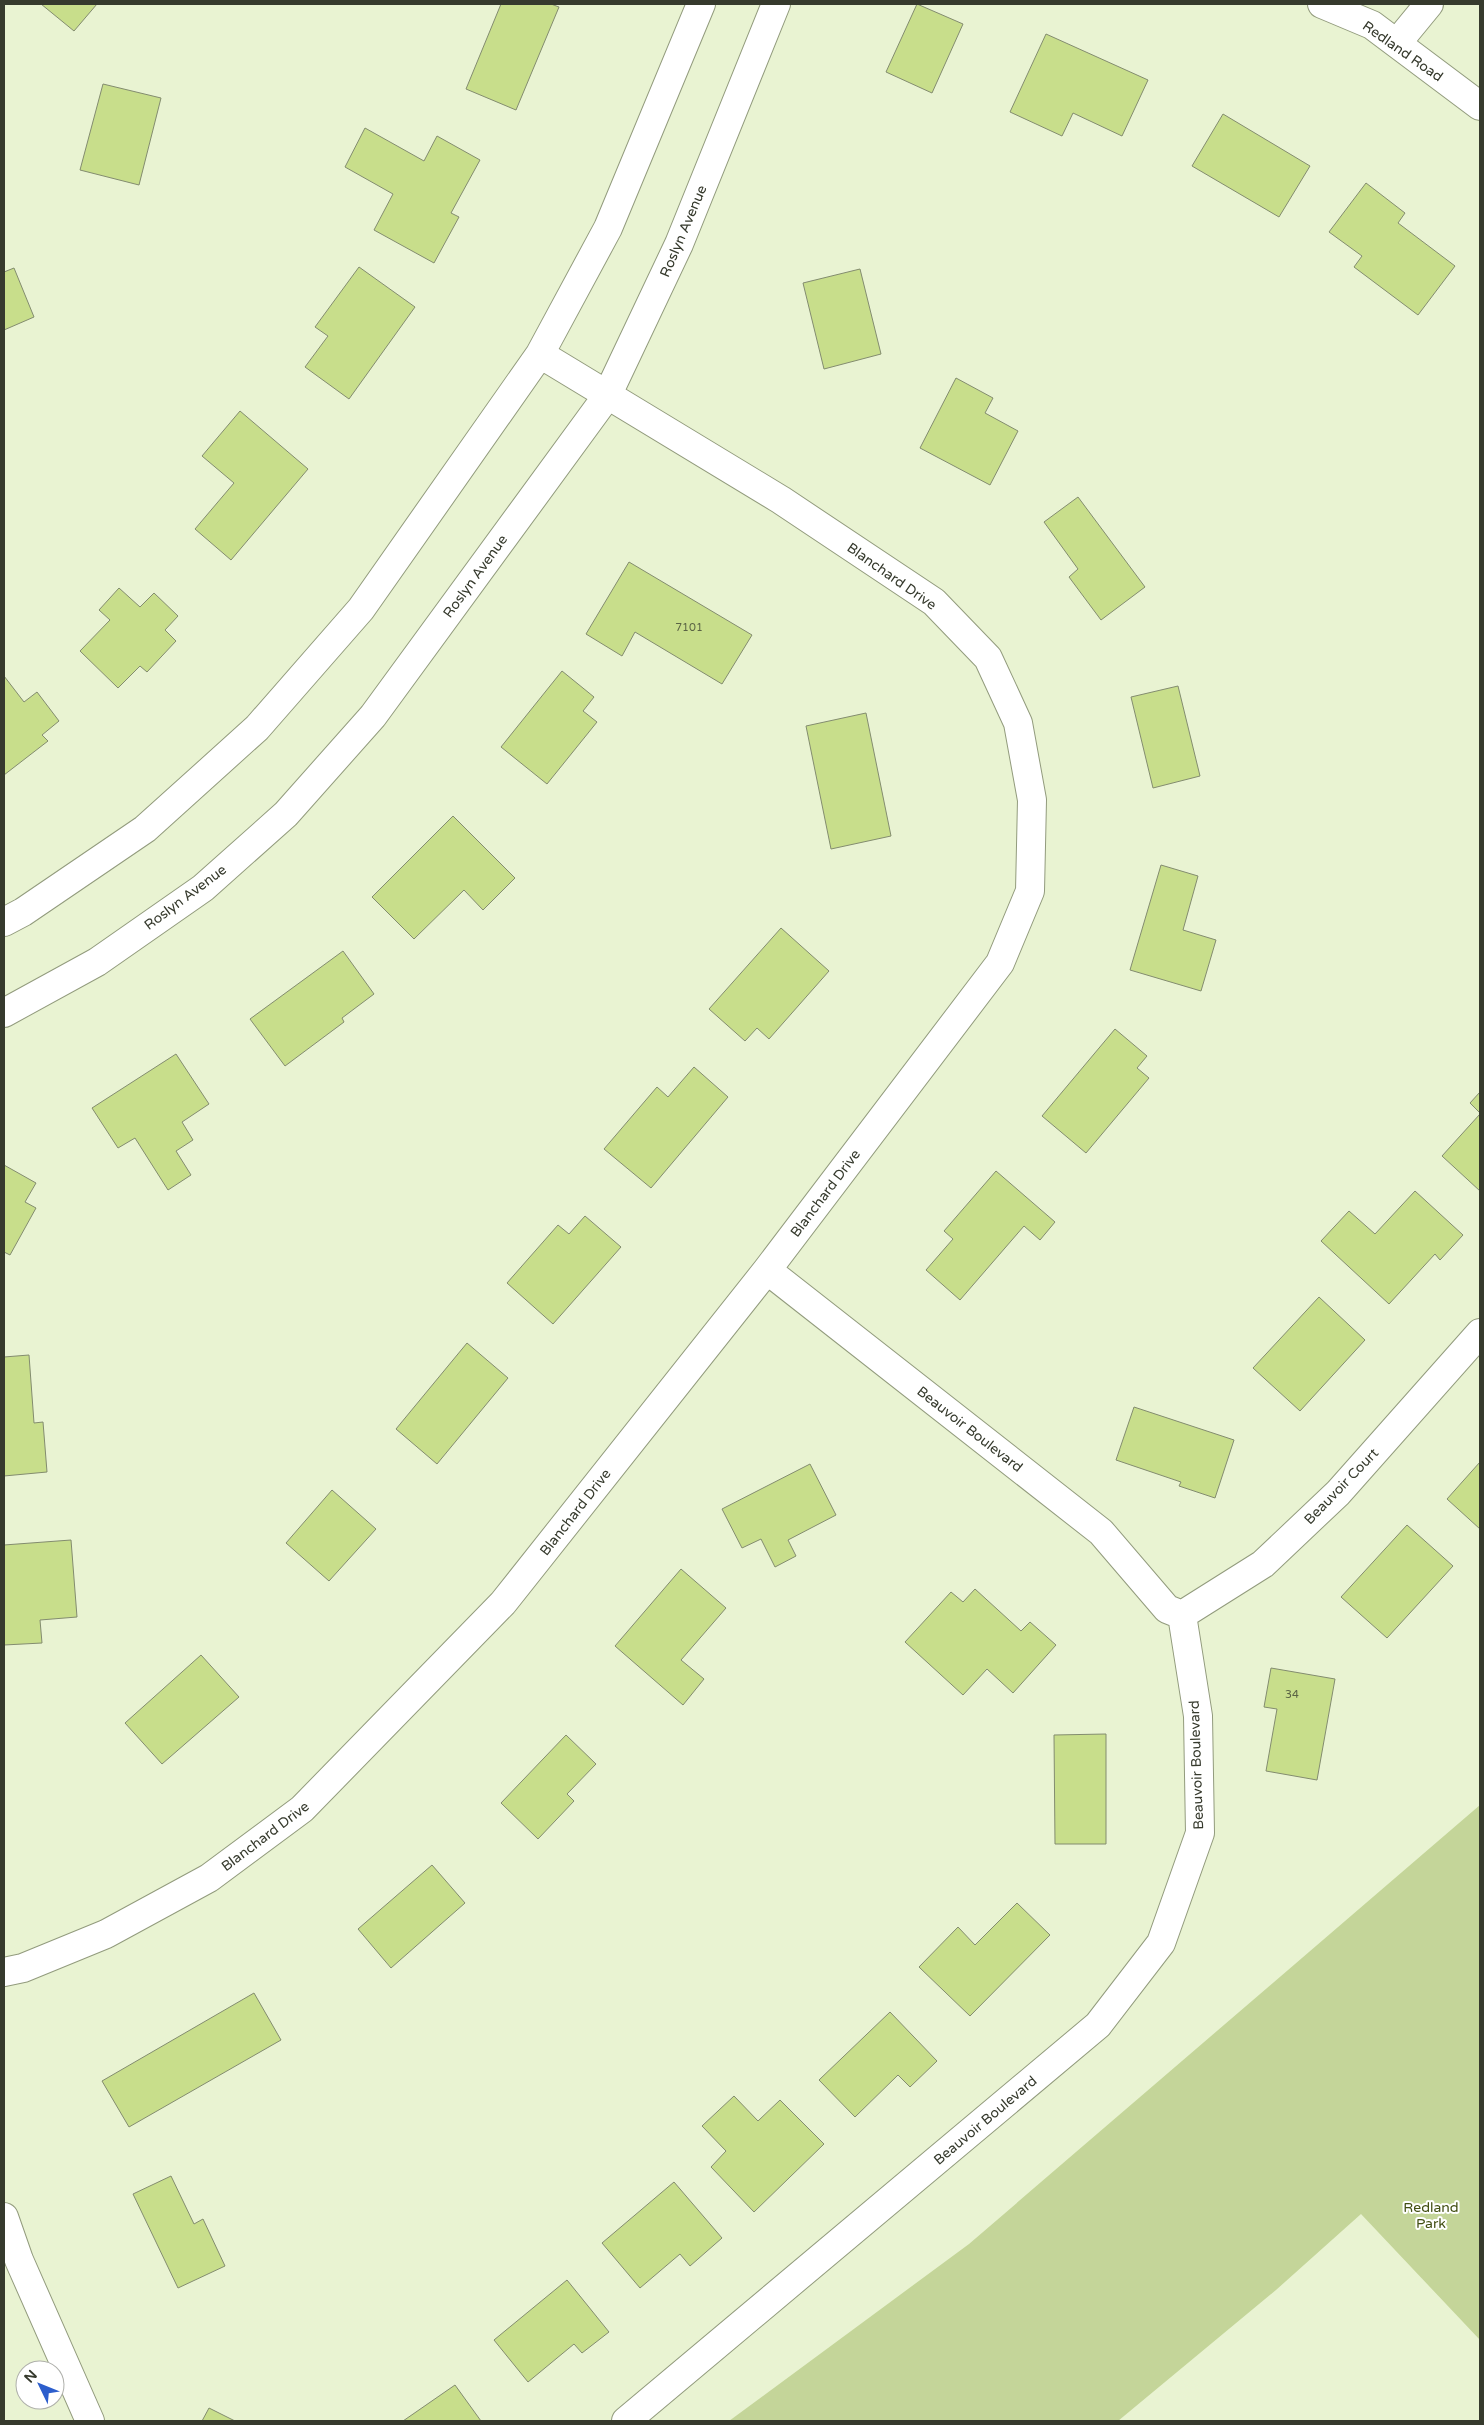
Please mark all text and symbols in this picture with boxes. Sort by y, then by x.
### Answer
street label: Redland Road [1359,17,1446,85]
street label: Roslyn Avenue [656,182,711,280]
street label: Roslyn Avenue [440,531,511,621]
street label: Blanchard Drive [844,539,940,614]
house number: 7101 [675,621,703,634]
street label: Roslyn Avenue [141,861,230,934]
street label: Blanchard Drive [787,1146,864,1241]
street label: Beauvoir Boulevard [913,1383,1026,1476]
street label: Beauvoir Court [1301,1444,1382,1528]
street label: Blanchard Drive [536,1465,615,1559]
house number: 34 [1285,1688,1299,1701]
street label: Beauvoir Boulevard [1186,1700,1207,1830]
street label: Blanchard Drive [218,1798,313,1875]
street label: Beauvoir Boulevard [930,2072,1040,2168]
park label: Redland Park [1403,2199,1459,2232]
north arrow [15,2360,65,2410]
text: N [21,2367,41,2386]

